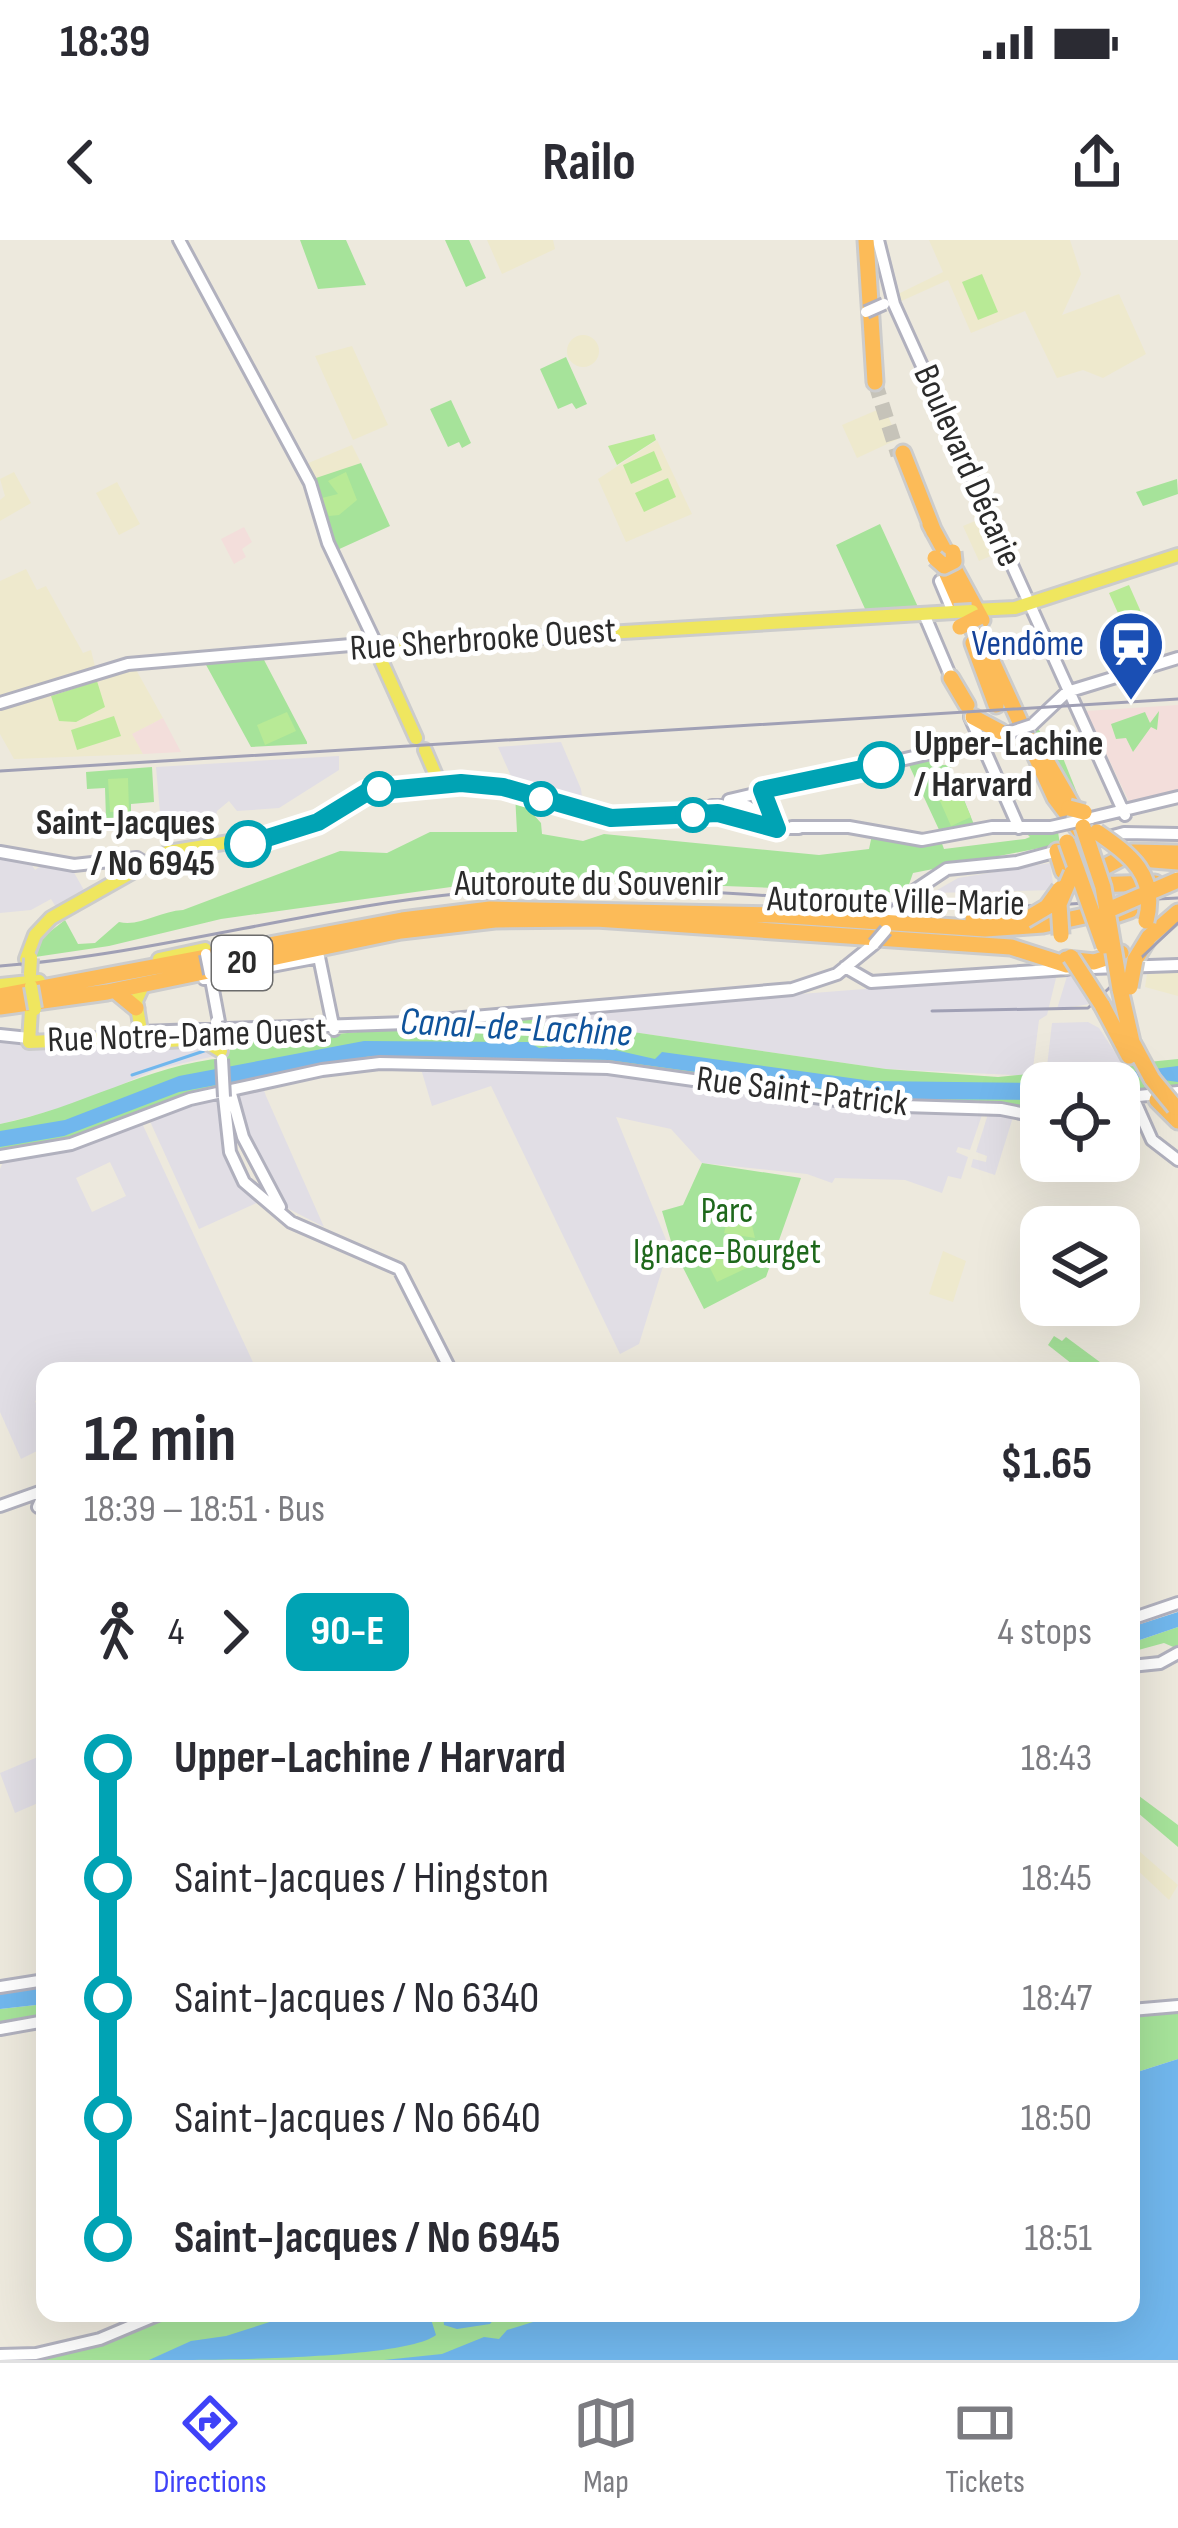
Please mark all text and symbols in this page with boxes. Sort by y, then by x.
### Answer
text: 18:39 [60,15,150,70]
icon: back [48,129,114,195]
icon: share [1064,129,1130,195]
text: Railo [542,130,636,195]
street label: Boulevard Décarie [903,359,1031,573]
street label: Rue Sherbrooke Ouest [349,609,617,671]
station icon: Vendôme [1096,609,1166,703]
place label: Vendôme [971,623,1084,666]
place label: Upper-Lachine / Harvard [914,723,1103,807]
marker: Upper-Lachine / Harvard [859,743,903,787]
unlabelled marker [363,773,395,805]
unlabelled marker [525,783,557,815]
unlabelled marker [677,799,709,831]
place label: Saint-Jacques / No 6945 [36,802,215,886]
marker: Saint-Jacques / No 6945 [226,822,270,866]
street label: Autoroute du Souvenir [454,863,723,906]
street label: Autoroute Ville-Marie [766,878,1025,926]
road number: 20 [212,936,272,990]
water label: Canal-de-Lachine [399,998,633,1058]
street label: Rue Notre-Dame Ouest [47,1010,327,1062]
street label: Rue Saint-Patrick [694,1058,910,1126]
map controls [1020,1062,1140,1326]
button: locate [1020,1062,1140,1182]
park label: Parc Ignace-Bourget [633,1190,821,1274]
button: layers [1020,1206,1140,1326]
text: 12 min [84,1401,236,1480]
text: $1.65 [1000,1437,1092,1492]
text: 18:39 – 18:51 · Bus [84,1486,325,1533]
icon: walk [84,1599,150,1665]
icon: forward [202,1599,268,1665]
text: 90-E [310,1606,385,1657]
text: 4 [168,1609,184,1656]
text: 4 stops [998,1609,1092,1656]
text: Upper-Lachine / Harvard [174,1731,566,1786]
text: 18:43 [1021,1735,1092,1782]
text: Saint-Jacques / Hingston [174,1851,549,1906]
text: 18:45 [1022,1855,1092,1902]
text: Saint-Jacques / No 6340 [174,1971,539,2026]
text: 18:47 [1022,1975,1092,2022]
text: Saint-Jacques / No 6640 [174,2091,541,2146]
text: 18:50 [1021,2095,1092,2142]
text: Saint-Jacques / No 6945 [174,2211,560,2266]
text: 18:51 [1025,2215,1092,2262]
tab: Directions [153,2390,267,2502]
tab: Map [573,2390,639,2502]
tab: Tickets [945,2390,1025,2502]

